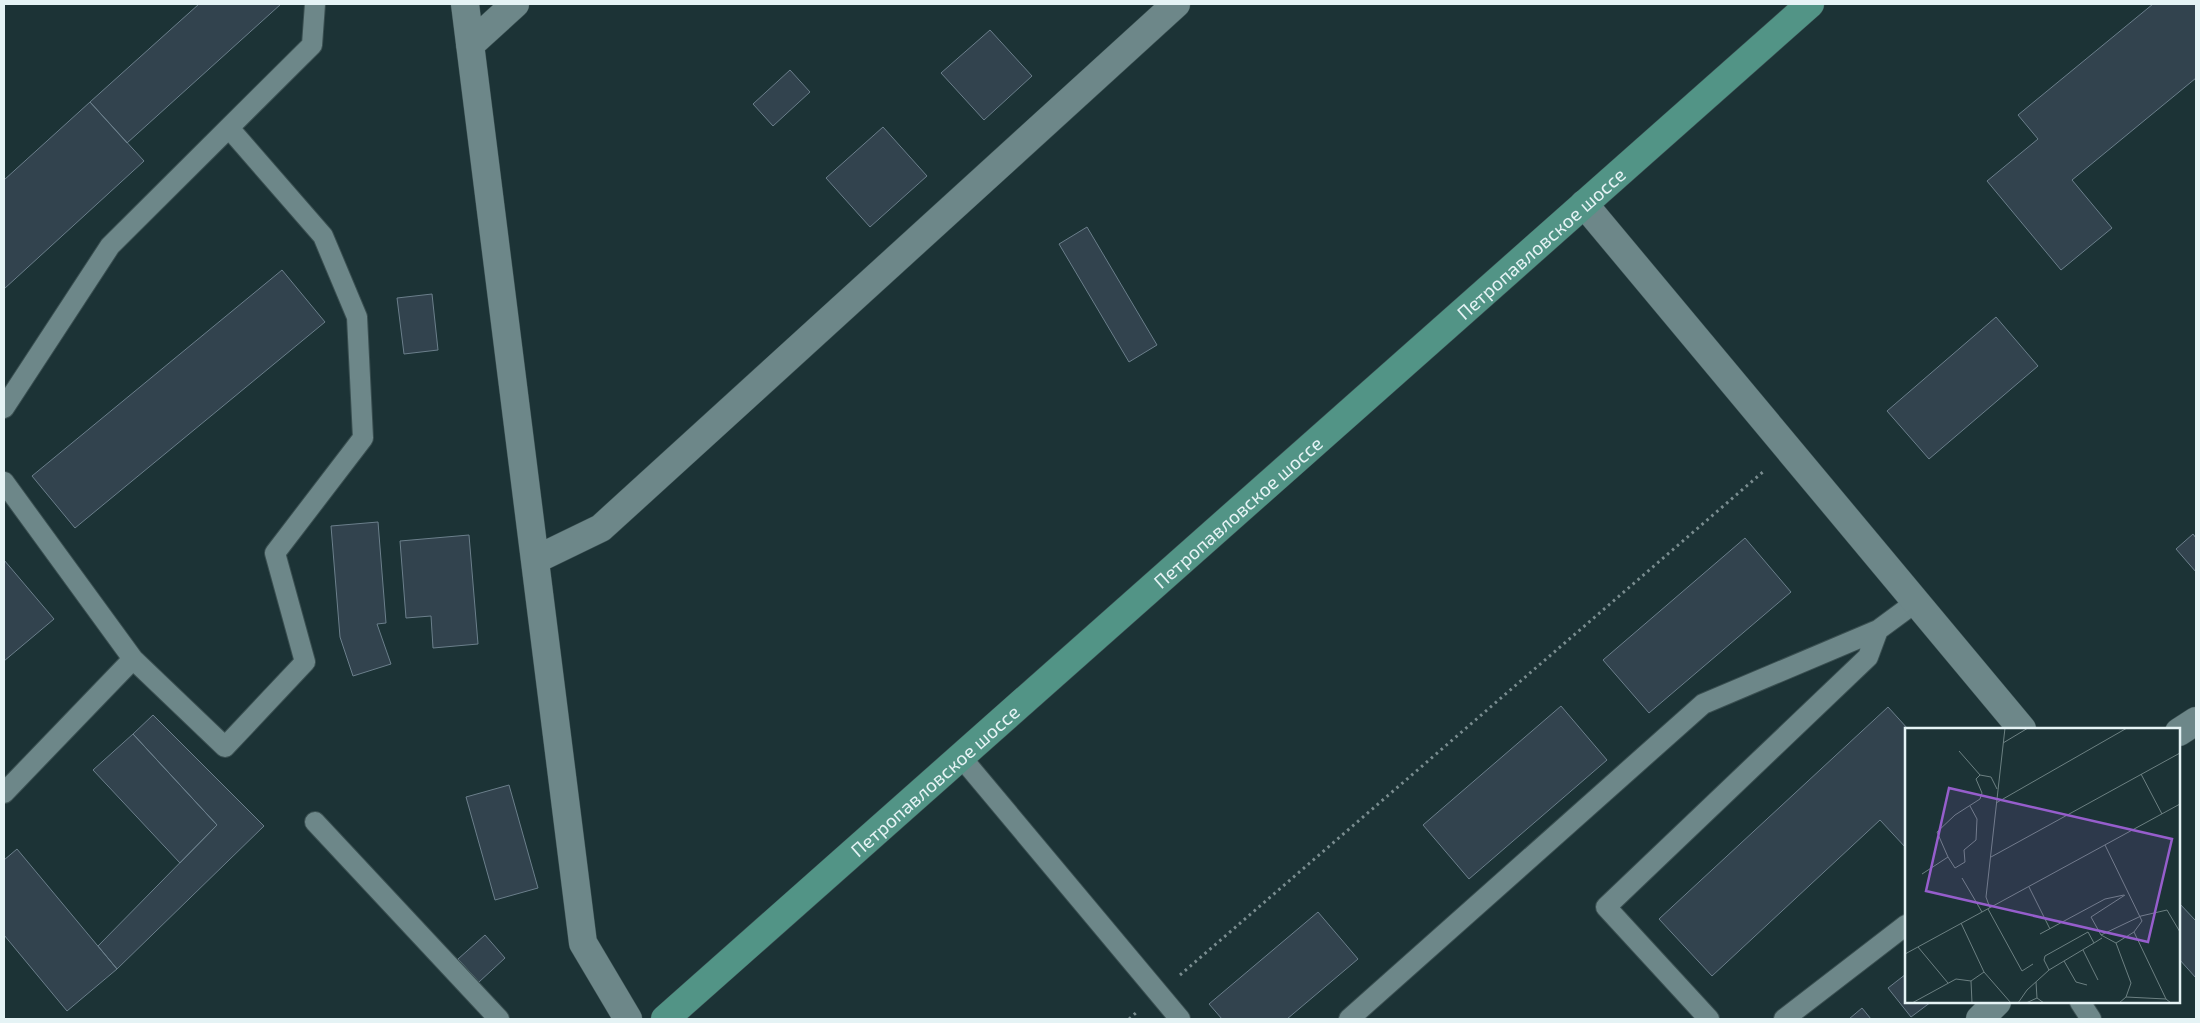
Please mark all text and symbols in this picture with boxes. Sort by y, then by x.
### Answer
street label: Петропавловское шоссе [1451,162,1630,324]
street label: Петропавловское шоссе [1148,431,1326,592]
street label: Петропавловское шоссе [845,699,1023,861]
inset map [1905,728,2180,1003]

